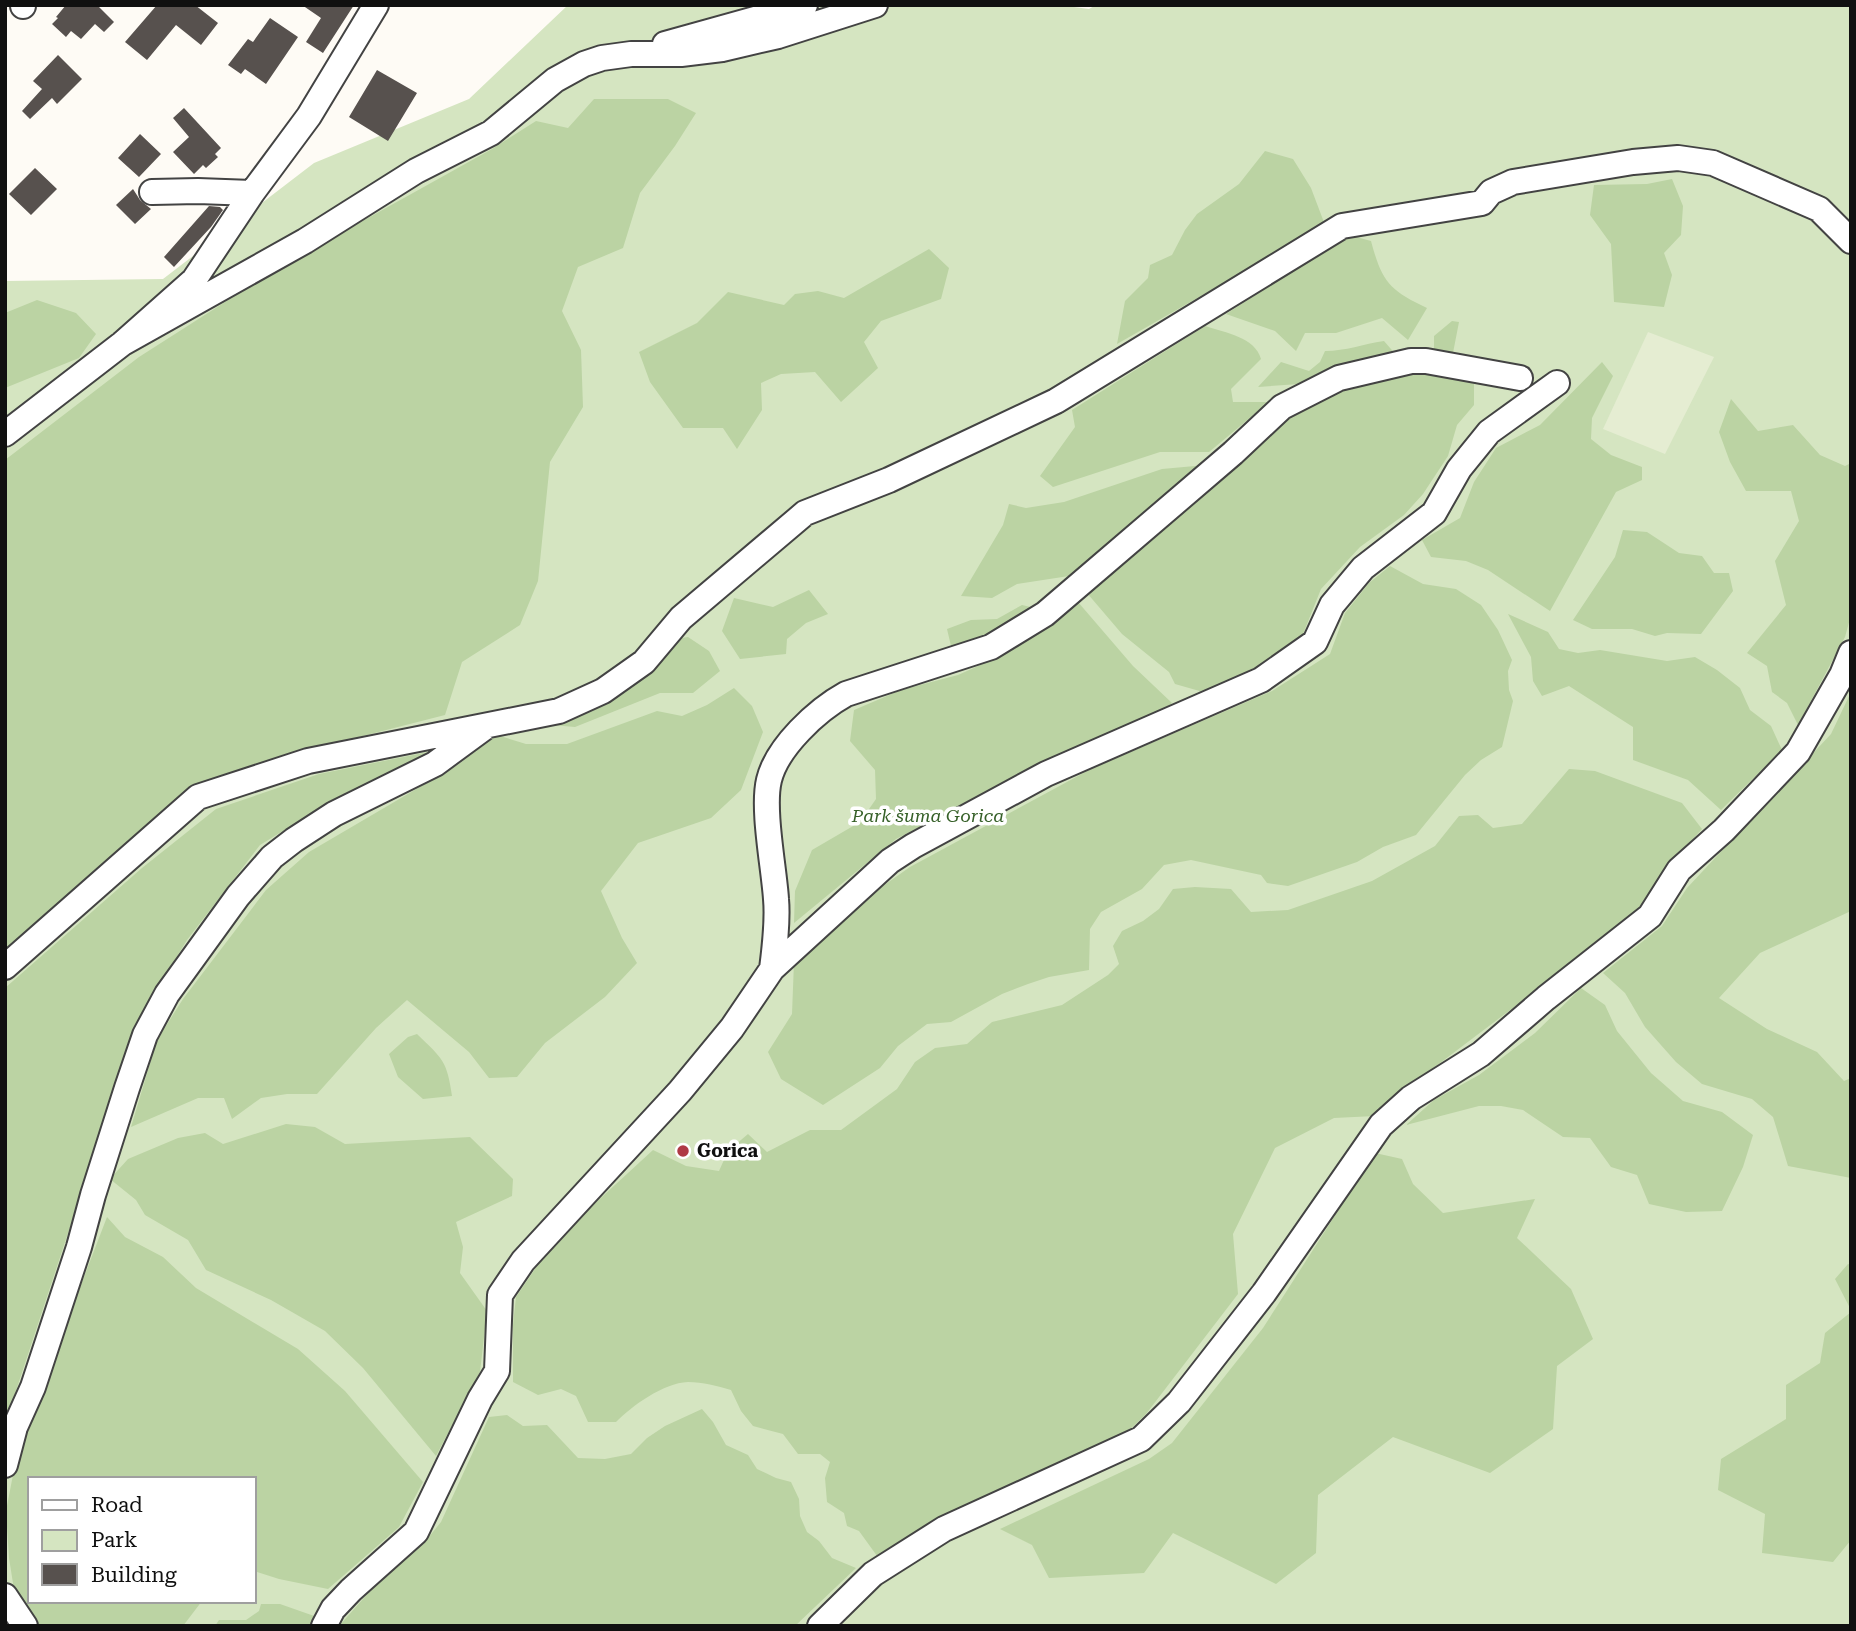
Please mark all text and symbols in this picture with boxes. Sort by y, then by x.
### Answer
park label: Park šuma Gorica [851,805,1004,826]
place label: Gorica [697,1140,758,1161]
marker: Gorica [675,1143,691,1159]
legend [28,1477,256,1603]
text: Road [91,1493,143,1517]
text: Park [91,1528,137,1552]
text: Building [91,1563,177,1587]

